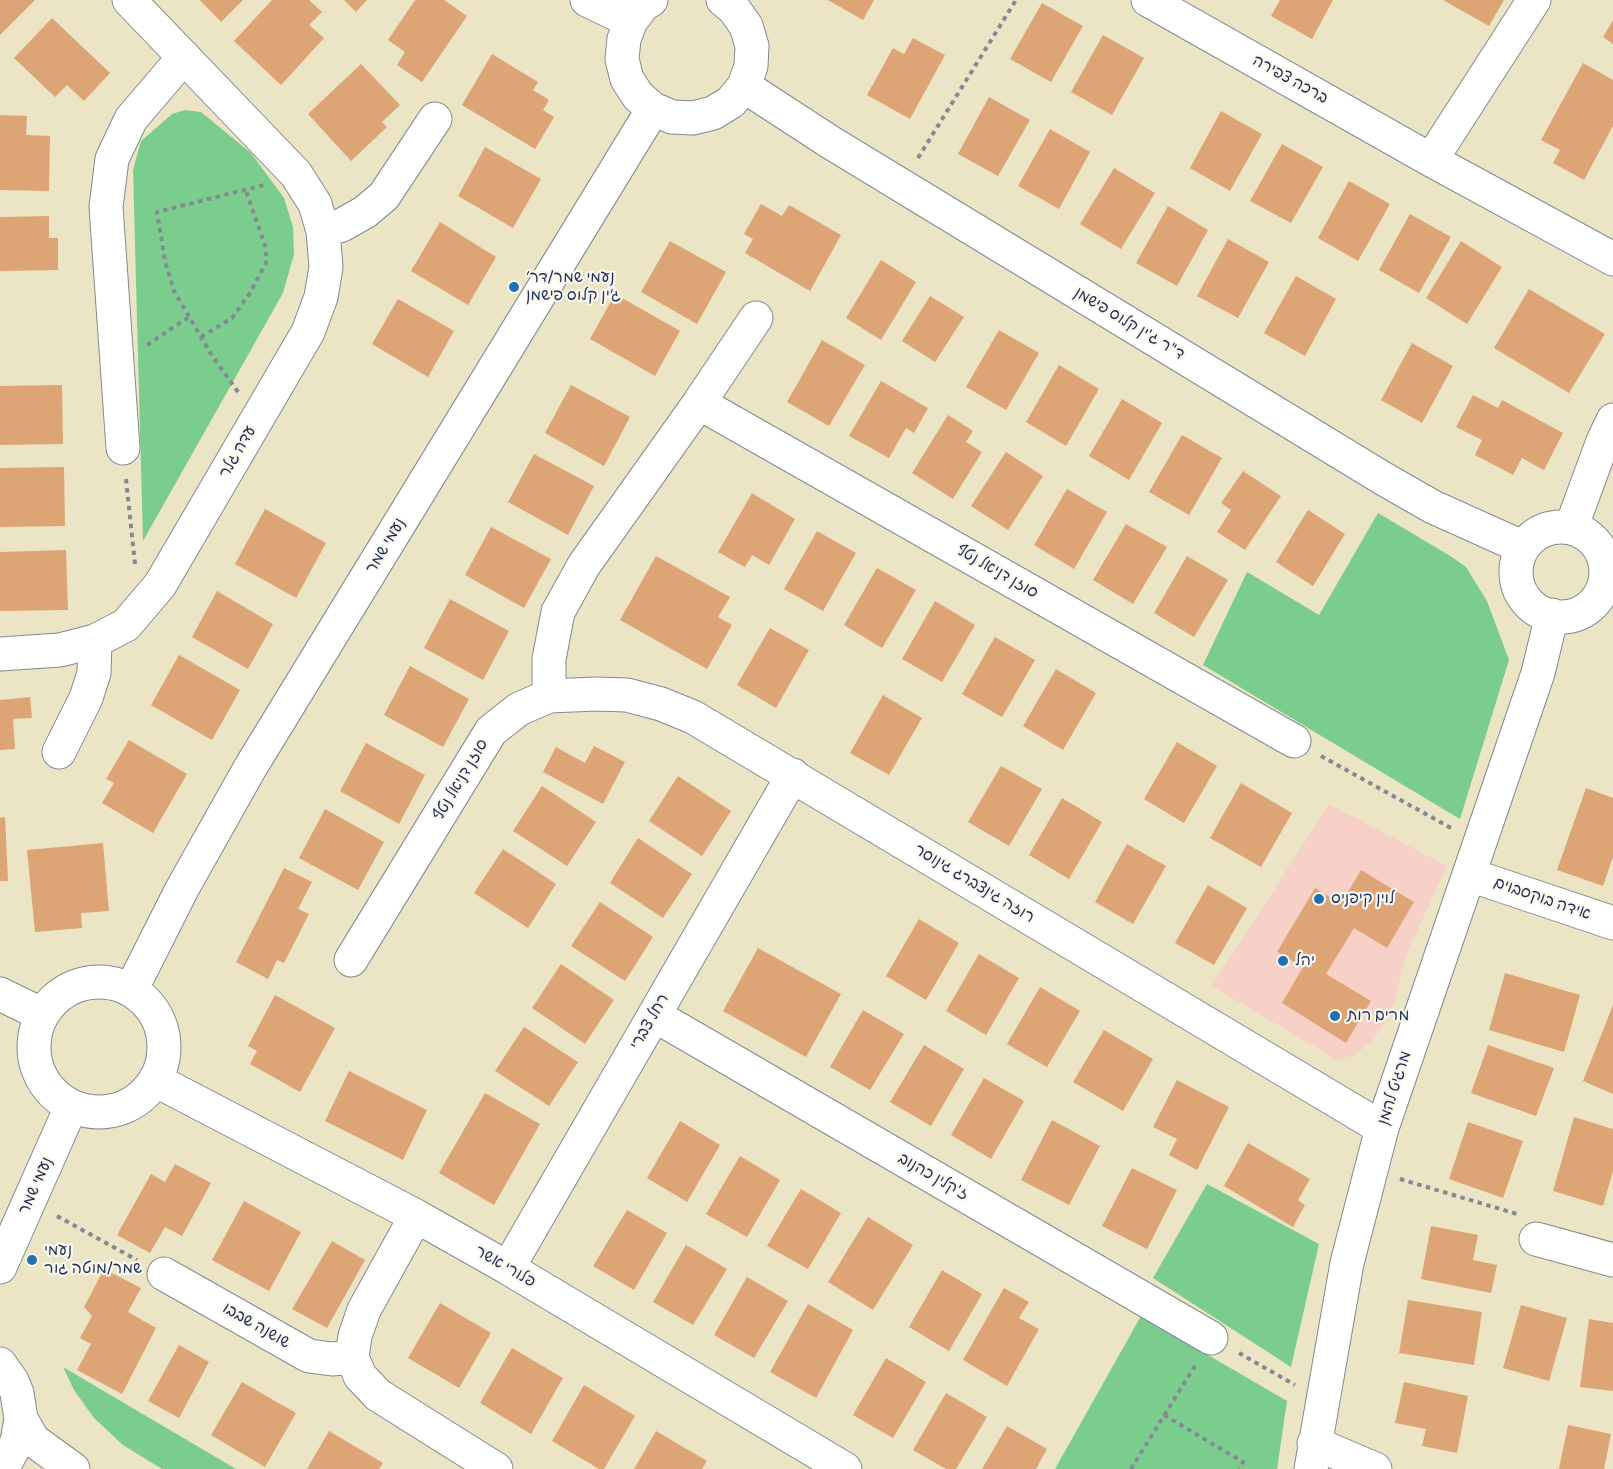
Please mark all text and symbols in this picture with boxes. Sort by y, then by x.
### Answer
street label: ברכה צפירה [1249,51,1331,109]
place label: נעמי שמר/דר׳ ג׳ין קלוס פישמן [526,268,621,306]
marker: נעמי שמר/דר׳ ג׳ין קלוס פישמן [507,280,521,294]
street label: ד"ר ג'ין קלוס פישמן [1070,283,1188,365]
street label: עדה גלר [215,422,261,482]
street label: נעמי שמר [362,515,410,577]
street label: סוזן דניאל נטף [953,541,1041,603]
street label: סוזן דניאל נטף [429,736,493,824]
street label: רוזה גינצברג גינוסר [910,840,1038,928]
street label: אידה בוקסבוים [1491,873,1593,925]
place label: לוין קיפניס [1331,889,1395,909]
marker: לוין קיפניס [1312,892,1326,906]
place label: יהל [1295,951,1315,971]
marker: יהל [1276,954,1290,968]
street label: רחל צברי [626,991,674,1053]
place label: מרים רות [1347,1006,1409,1026]
marker: מרים רות [1328,1009,1342,1023]
street label: מרגיט להמן [1374,1049,1416,1127]
street label: ז'קלין כהנוב [894,1149,972,1205]
street label: נעמי שמר [15,1154,57,1218]
place label: נעמי שמר/מוטה גור [44,1241,142,1279]
street label: פלורי אשר [471,1242,539,1292]
marker: נעמי שמר/מוטה גור [25,1253,39,1267]
street label: שושנה שבבו [219,1299,293,1353]

